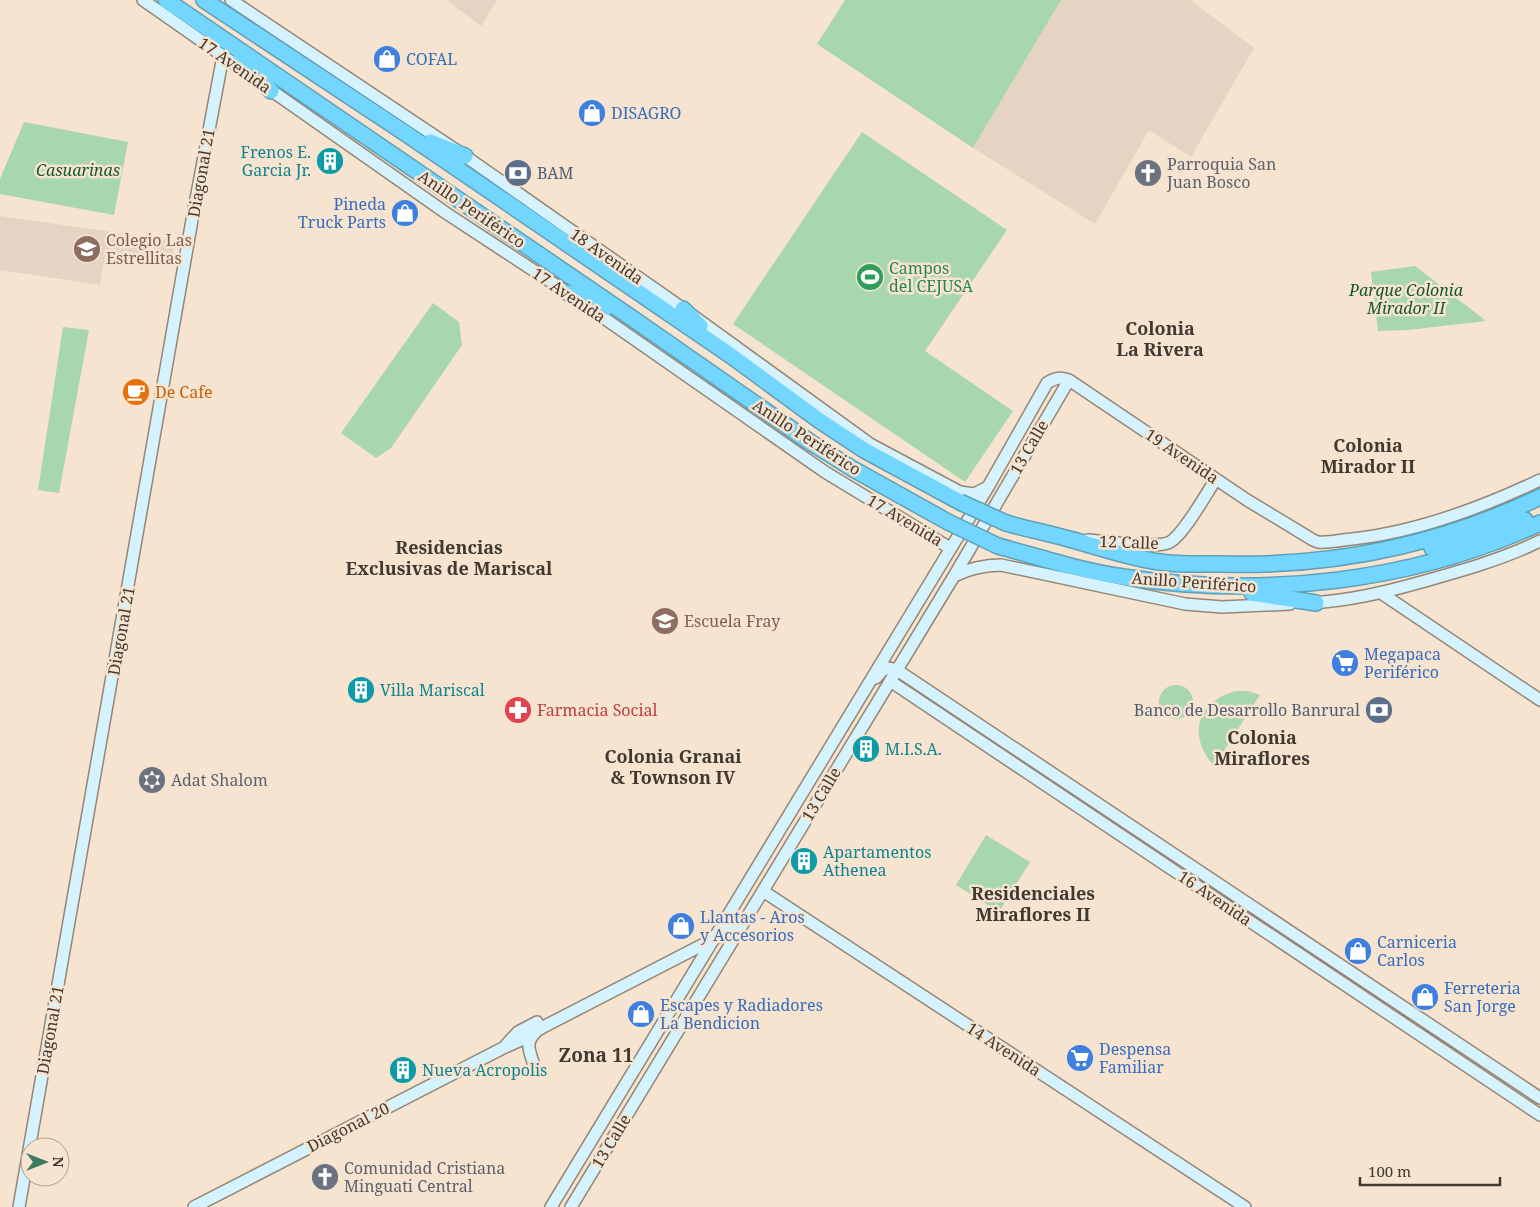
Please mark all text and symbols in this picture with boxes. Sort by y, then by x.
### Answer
street label: 17 Avenida [194,32,276,98]
shop icon: COFAL [372,44,402,74]
place label: COFAL [406,48,457,70]
shop icon: DISAGRO [577,98,607,128]
place label: DISAGRO [611,102,681,124]
street label: Diagonal 21 [182,127,220,219]
place label: Frenos E. Garcia Jr. [241,141,311,181]
building icon: Frenos E. Garcia Jr. [315,146,345,176]
place label: Parroquia San Juan Bosco [1166,153,1276,193]
bank icon: BAM [503,158,533,188]
church icon: Parroquia San Juan Bosco [1133,158,1163,188]
park label: Casuarinas [36,159,120,181]
place label: BAM [537,162,573,184]
street label: Anillo Periférico [414,165,530,253]
place label: Pineda Truck Parts [298,193,386,233]
shop icon: Pineda Truck Parts [390,198,420,228]
street label: 18 Avenida [566,223,648,289]
place label: Colegio Las Estrellitas [106,229,192,269]
school or university icon: Colegio Las Estrellitas [72,234,102,264]
place label: Campos del CEJUSA [889,257,974,297]
street label: 17 Avenida [528,262,610,328]
sports icon: Campos del CEJUSA [855,262,885,292]
park label: Parque Colonia Mirador II [1348,279,1464,319]
district label: Colonia La Rivera [1116,316,1204,361]
cafe icon: De Cafe [121,377,151,407]
place label: De Cafe [155,381,213,403]
street label: Anillo Periférico [749,394,865,480]
street label: 13 Calle [1005,416,1053,478]
street label: 19 Avenida [1141,423,1223,489]
district label: Colonia Mirador II [1321,433,1415,478]
street label: 17 Avenida [863,489,947,551]
street label: 12 Calle [1099,530,1159,554]
district label: Residencias Exclusivas de Mariscal [346,535,553,580]
street label: Anillo Periférico [1131,567,1257,597]
street label: Diagonal 21 [102,585,140,677]
school or university icon: Escuela Fray [650,606,680,636]
place label: Escuela Fray [684,610,781,632]
place label: Megapaca Periférico [1364,643,1441,683]
supermarket icon: Megapaca Periférico [1330,648,1360,678]
building icon: Villa Mariscal [346,675,376,705]
place label: Villa Mariscal [380,679,485,701]
pharmacy icon: Farmacia Social [503,695,533,725]
bank icon: Banco de Desarrollo Banrural [1364,695,1394,725]
place label: Farmacia Social [537,699,658,721]
place label: Banco de Desarrollo Banrural [1134,699,1360,721]
district label: Colonia Miraflores [1214,725,1310,770]
building icon: M.I.S.A. [851,734,881,764]
place label: M.I.S.A. [885,738,942,760]
district label: Colonia Granai & Townson IV [604,744,742,789]
street label: 13 Calle [796,763,846,825]
synagogue icon: Adat Shalom [137,765,167,795]
place label: Adat Shalom [171,769,268,791]
place label: Apartamentos Athenea [823,841,931,881]
building icon: Apartamentos Athenea [789,846,819,876]
street label: 16 Avenida [1174,865,1256,931]
district label: Residenciales Miraflores II [971,881,1095,926]
place label: Llantas - Aros y Accesorios [700,906,805,946]
shop icon: Llantas - Aros y Accesorios [666,911,696,941]
place label: Carniceria Carlos [1377,931,1457,971]
shop icon: Carniceria Carlos [1343,936,1373,966]
place label: Ferreteria San Jorge [1444,977,1521,1017]
shop icon: Ferreteria San Jorge [1410,982,1440,1012]
street label: Diagonal 21 [31,984,69,1076]
place label: Escapes y Radiadores La Bendicion [660,994,823,1034]
shop icon: Escapes y Radiadores La Bendicion [626,999,656,1029]
street label: 14 Avenida [963,1017,1045,1081]
place label: Despensa Familiar [1099,1038,1171,1078]
district label: Zona 11 [559,1042,633,1068]
supermarket icon: Despensa Familiar [1065,1043,1095,1073]
building icon: Nueva Acropolis [388,1055,418,1085]
place label: Nueva Acropolis [422,1059,547,1081]
street label: Diagonal 20 [303,1097,393,1157]
street label: 13 Calle [586,1110,636,1172]
north arrow [20,1137,70,1187]
scale bar [1360,1154,1500,1186]
text: N [49,1156,68,1168]
place label: Comunidad Cristiana Minguati Central [344,1157,505,1197]
text: 100 m [1368,1161,1411,1181]
church icon: Comunidad Cristiana Minguati Central [310,1162,340,1192]

